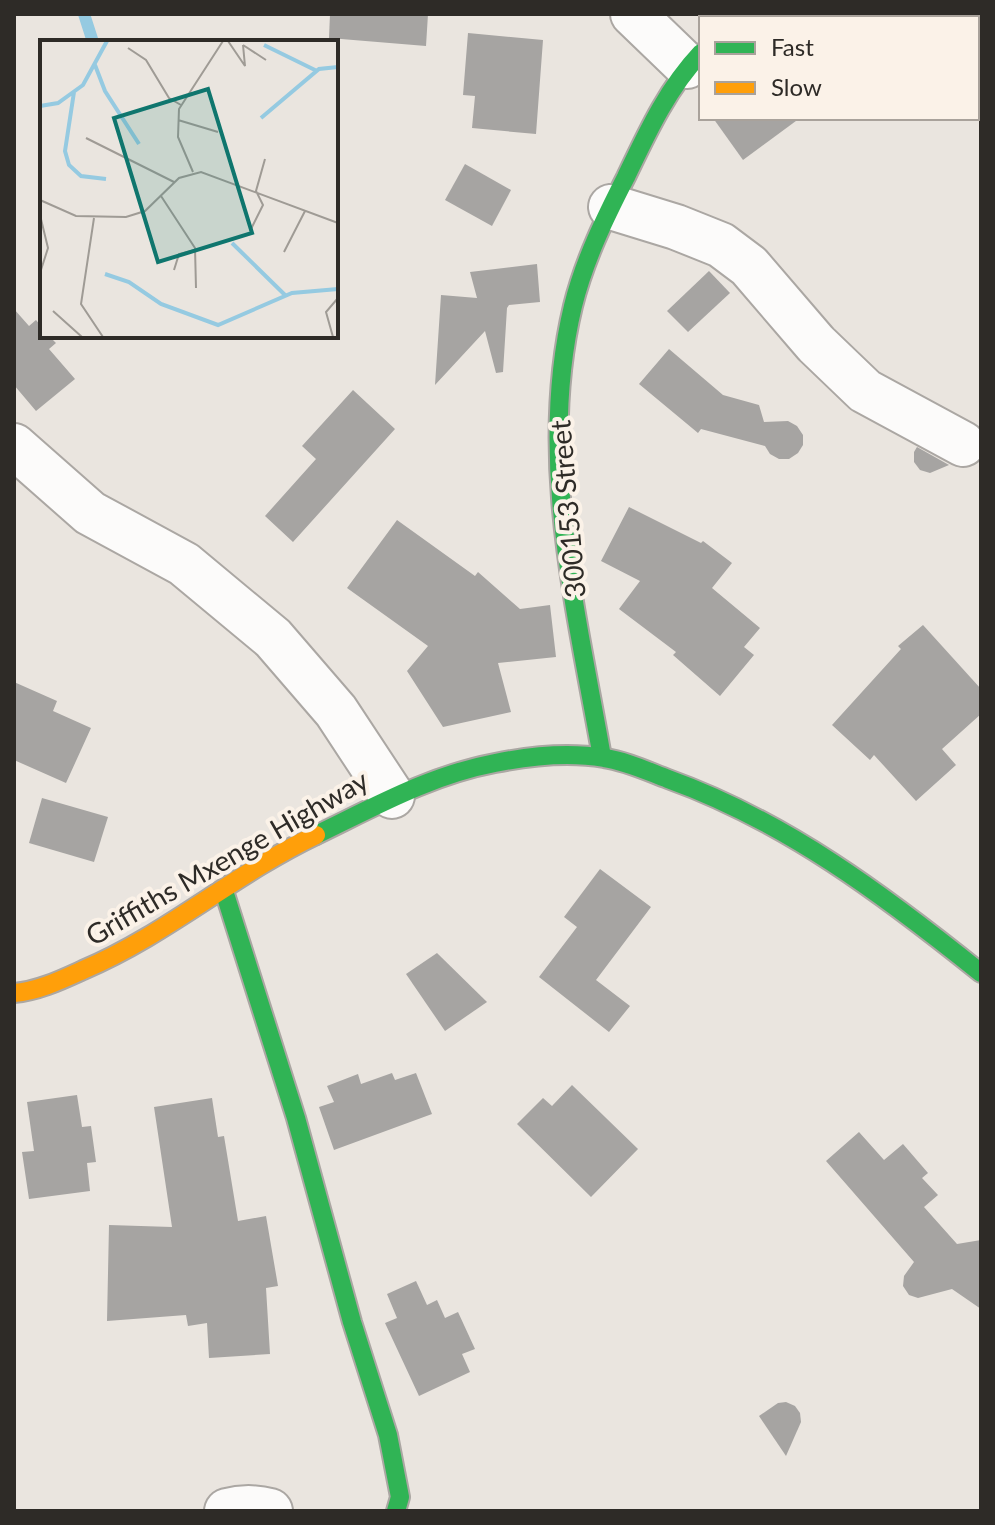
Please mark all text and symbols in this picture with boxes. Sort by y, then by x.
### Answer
legend [699,16,979,120]
text: Fast [771,32,814,61]
inset map [40,40,338,338]
text: Slow [771,72,822,101]
street label: 300153 Street [542,419,592,599]
street label: Griffiths Mxenge Highway [79,762,374,952]

